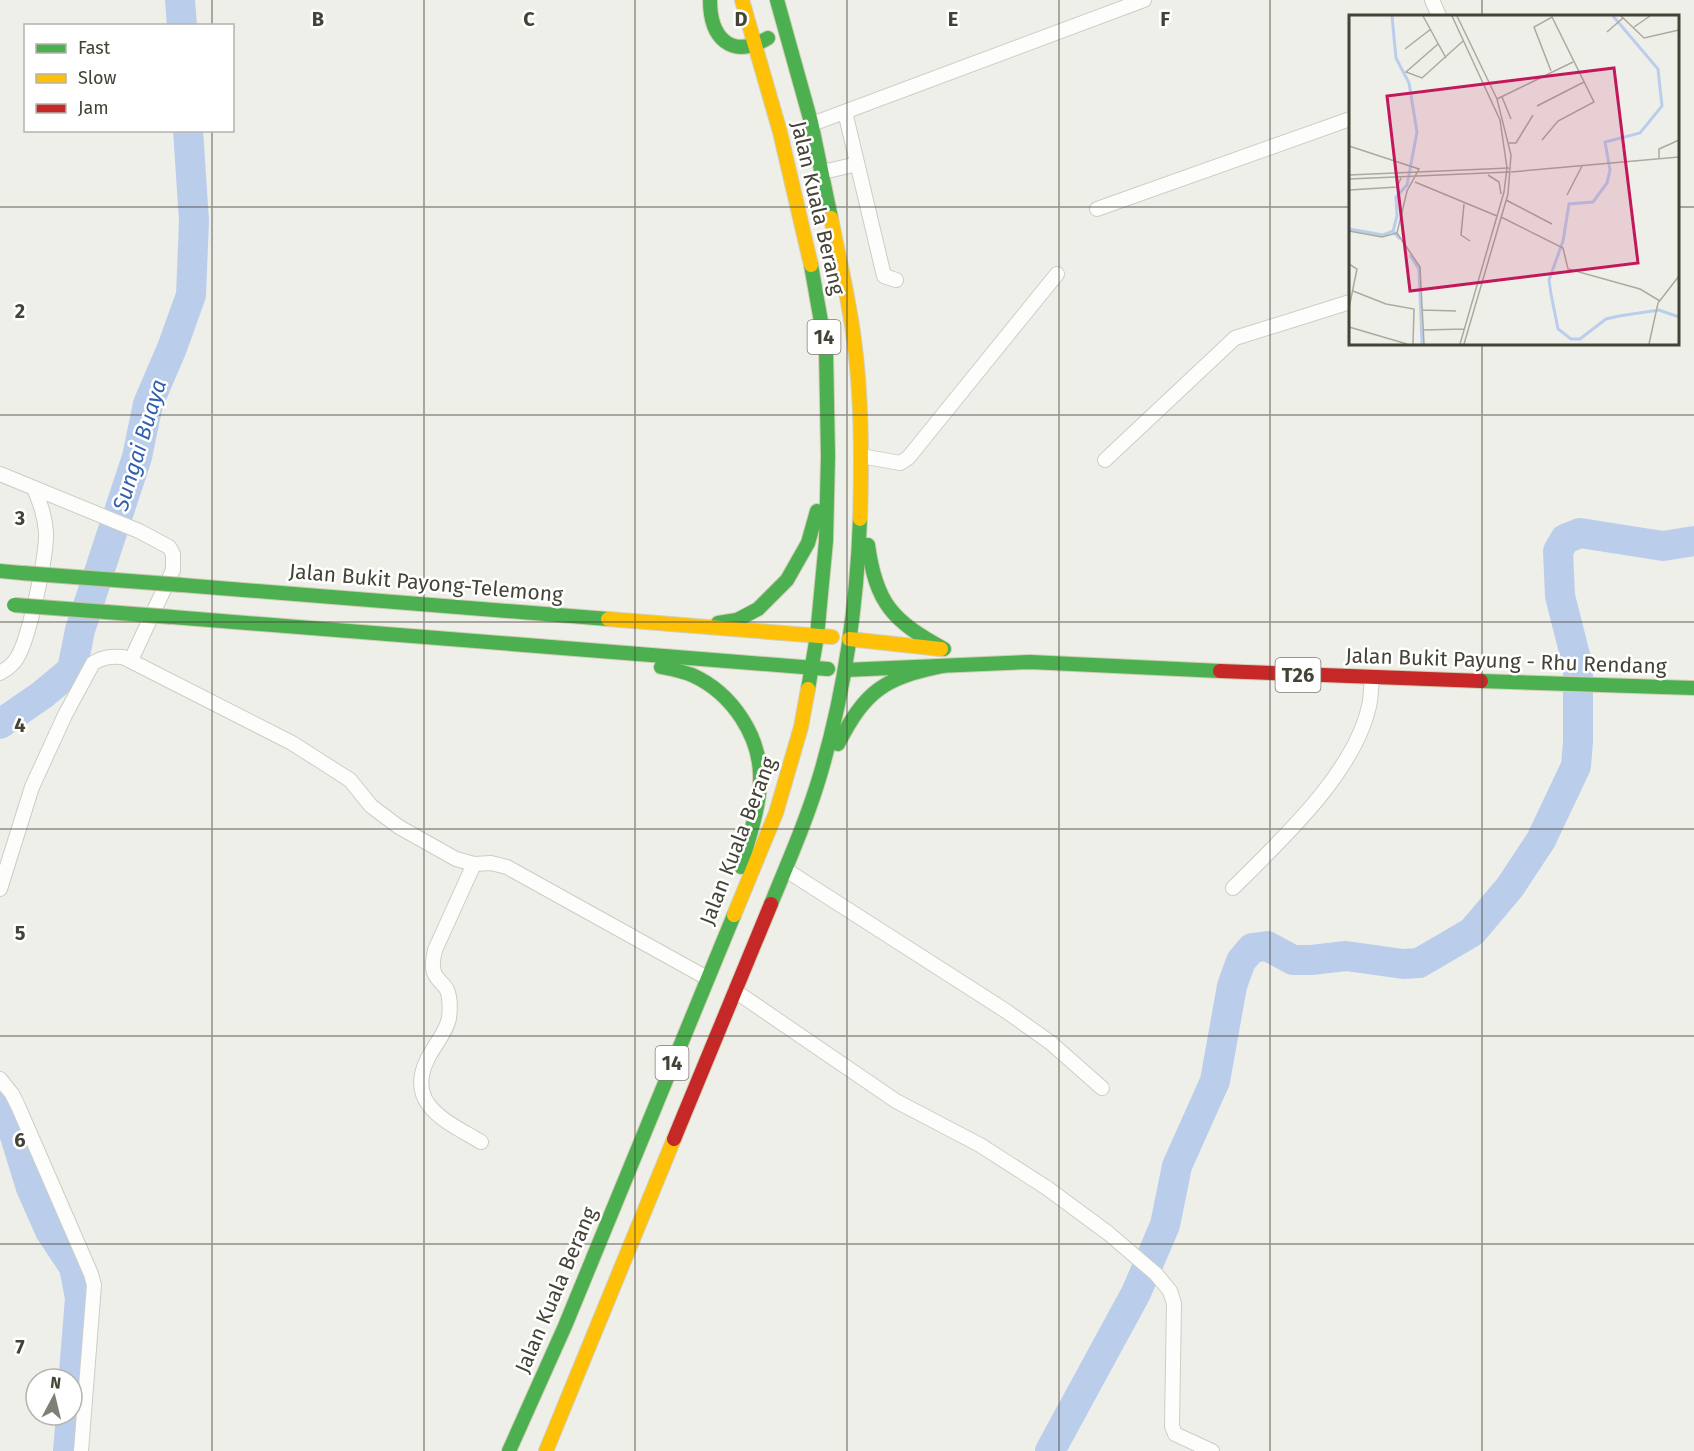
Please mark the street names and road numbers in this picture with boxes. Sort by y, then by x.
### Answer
street label: Jalan Kuala Berang [785,118,851,298]
road number: 14 [808,320,840,354]
street label: Jalan Bukit Payong-Telemong [288,558,564,608]
street label: Jalan Bukit Payung - Rhu Rendang [1345,642,1667,680]
road number: T26 [1276,658,1320,692]
street label: Jalan Kuala Berang [694,753,782,929]
road number: 14 [656,1046,688,1080]
street label: Jalan Kuala Berang [509,1203,603,1377]

